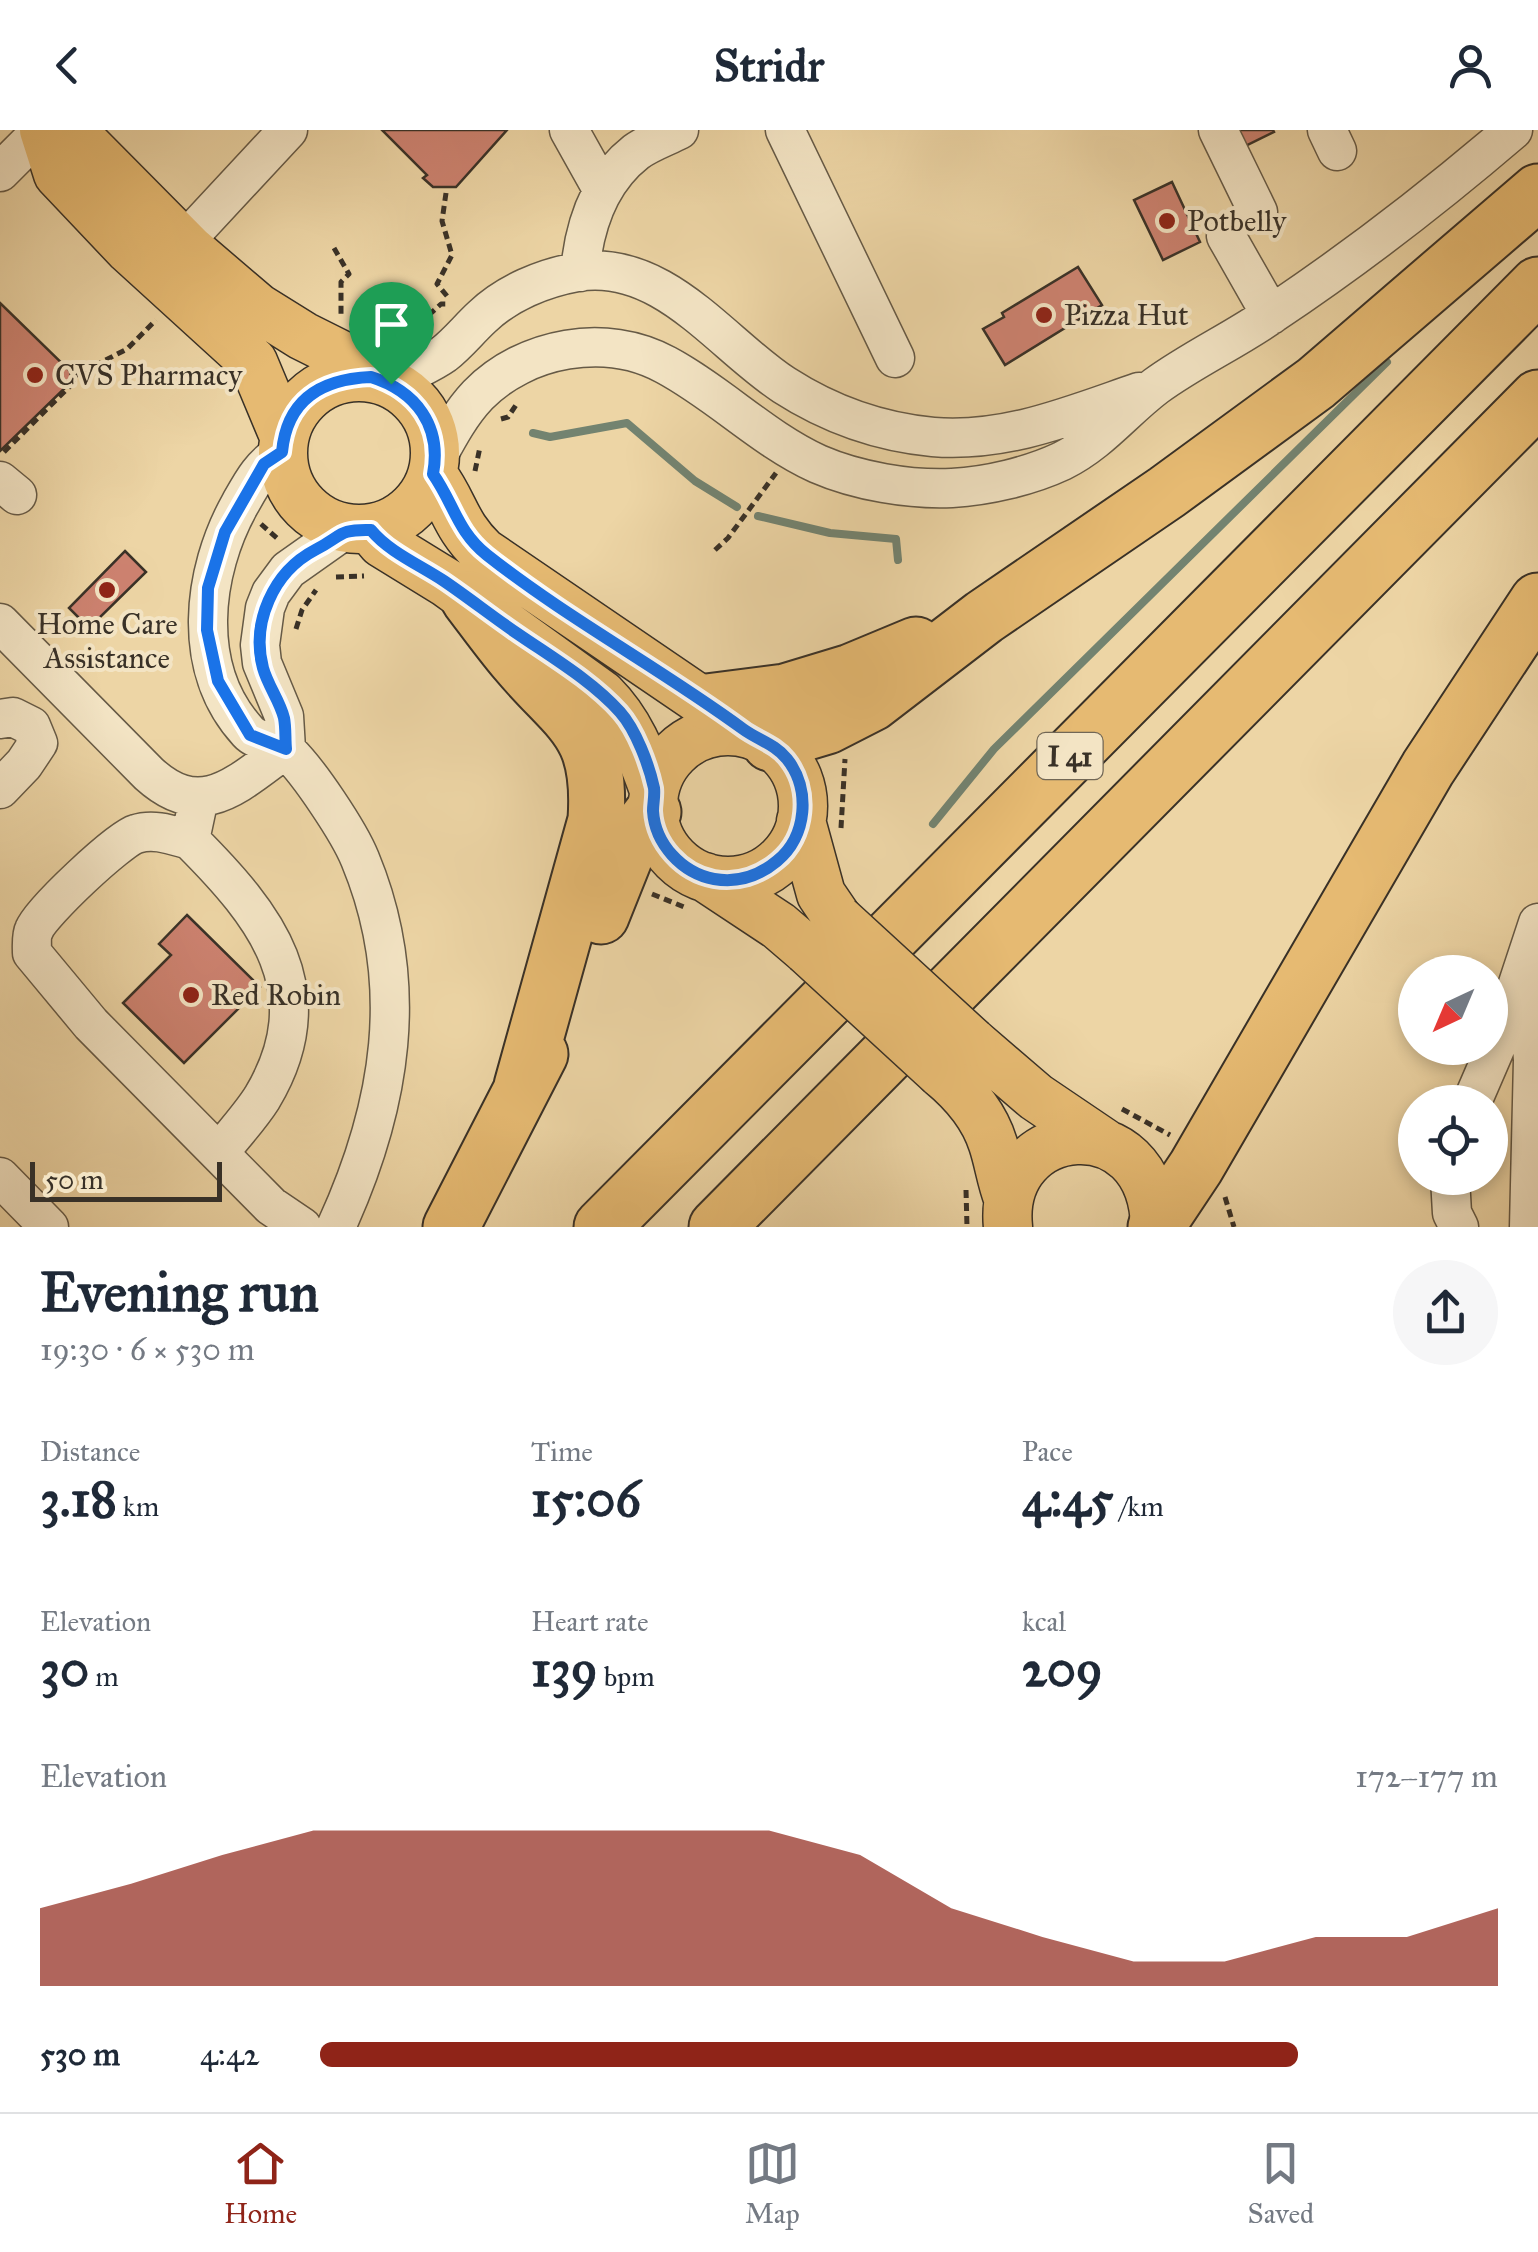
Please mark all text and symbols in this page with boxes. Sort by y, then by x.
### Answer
icon: back [40,38,95,93]
text: Stridr [714,38,824,93]
icon: person [1443,38,1498,93]
place label: Potbelly [1187,203,1287,239]
marker: Potbelly [1156,210,1178,232]
pin [349,282,434,385]
icon: arrive [364,297,419,352]
place label: Pizza Hut [1064,297,1189,333]
marker: Pizza Hut [1033,304,1055,326]
place label: CVS Pharmacy [55,357,243,393]
marker: CVS Pharmacy [24,364,46,386]
marker: Home Care Assistance [96,579,118,601]
place label: Home Care Assistance [36,606,178,676]
road number: I 41 [1038,733,1102,779]
north arrow [1398,955,1508,1065]
map controls [1398,955,1508,1195]
place label: Red Robin [211,977,341,1013]
marker: Red Robin [180,984,202,1006]
button: locate [1398,1085,1508,1195]
scale bar [30,1157,222,1202]
text: 50 m [45,1162,104,1197]
text: Evening run [40,1259,319,1326]
button: share [1393,1260,1498,1365]
text: 19:30 · 6 × 530 m [40,1330,255,1369]
text: Distance [40,1434,140,1469]
text: Time [531,1434,593,1469]
text: Pace [1022,1434,1073,1469]
text: 3.18 [40,1469,117,1530]
text: 15:06 [531,1469,641,1530]
text: 4:45 [1022,1469,1114,1530]
text: km [117,1489,159,1524]
text: /km [1114,1489,1164,1524]
text: Elevation [40,1604,151,1639]
text: Heart rate [531,1604,649,1639]
text: kcal [1022,1604,1066,1639]
text: 30 [40,1639,89,1700]
text: 139 [531,1639,598,1700]
text: 209 [1022,1639,1103,1700]
text: m [89,1659,119,1694]
text: bpm [598,1659,655,1694]
text: Elevation [40,1757,167,1796]
text: 172–177 m [1355,1757,1498,1796]
text: 530 m [40,2035,120,2074]
text: 4:42 [200,2035,260,2074]
tab: Home [224,2136,297,2231]
tab: Map [745,2136,800,2231]
tab: Saved [1248,2136,1314,2231]

